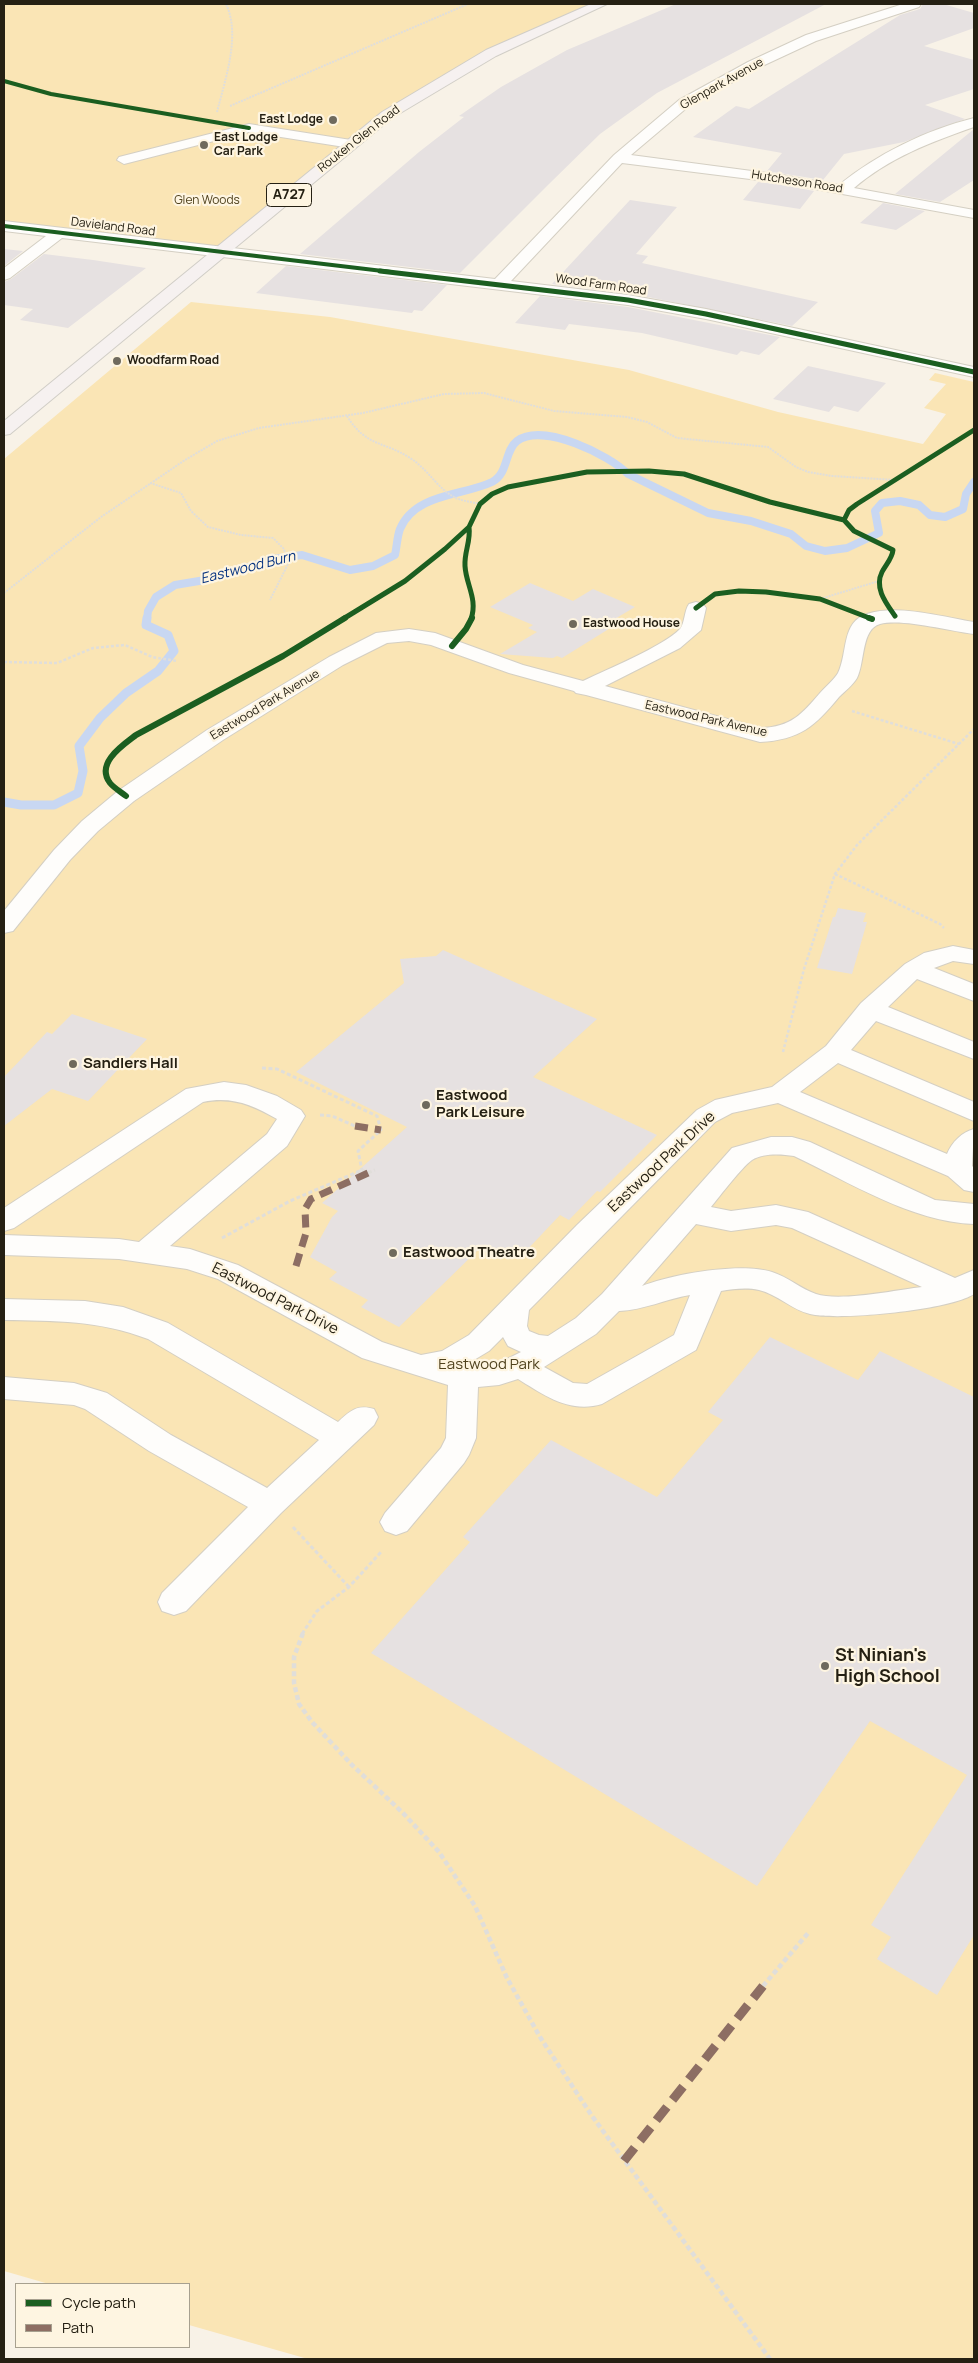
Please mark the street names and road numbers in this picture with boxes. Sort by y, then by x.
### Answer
street label: Glenpark Avenue [678,55,766,113]
street label: Rouken Glen Road [315,103,403,175]
street label: Hutcheson Road [750,168,844,196]
road number: A727 [266,184,312,206]
street label: Davieland Road [70,215,156,239]
street label: Wood Farm Road [554,271,648,299]
street label: Eastwood Park Avenue [208,667,322,743]
street label: Eastwood Park Avenue [644,698,768,740]
street label: Eastwood Park Drive [605,1108,719,1216]
street label: Eastwood Park Drive [209,1259,341,1339]

